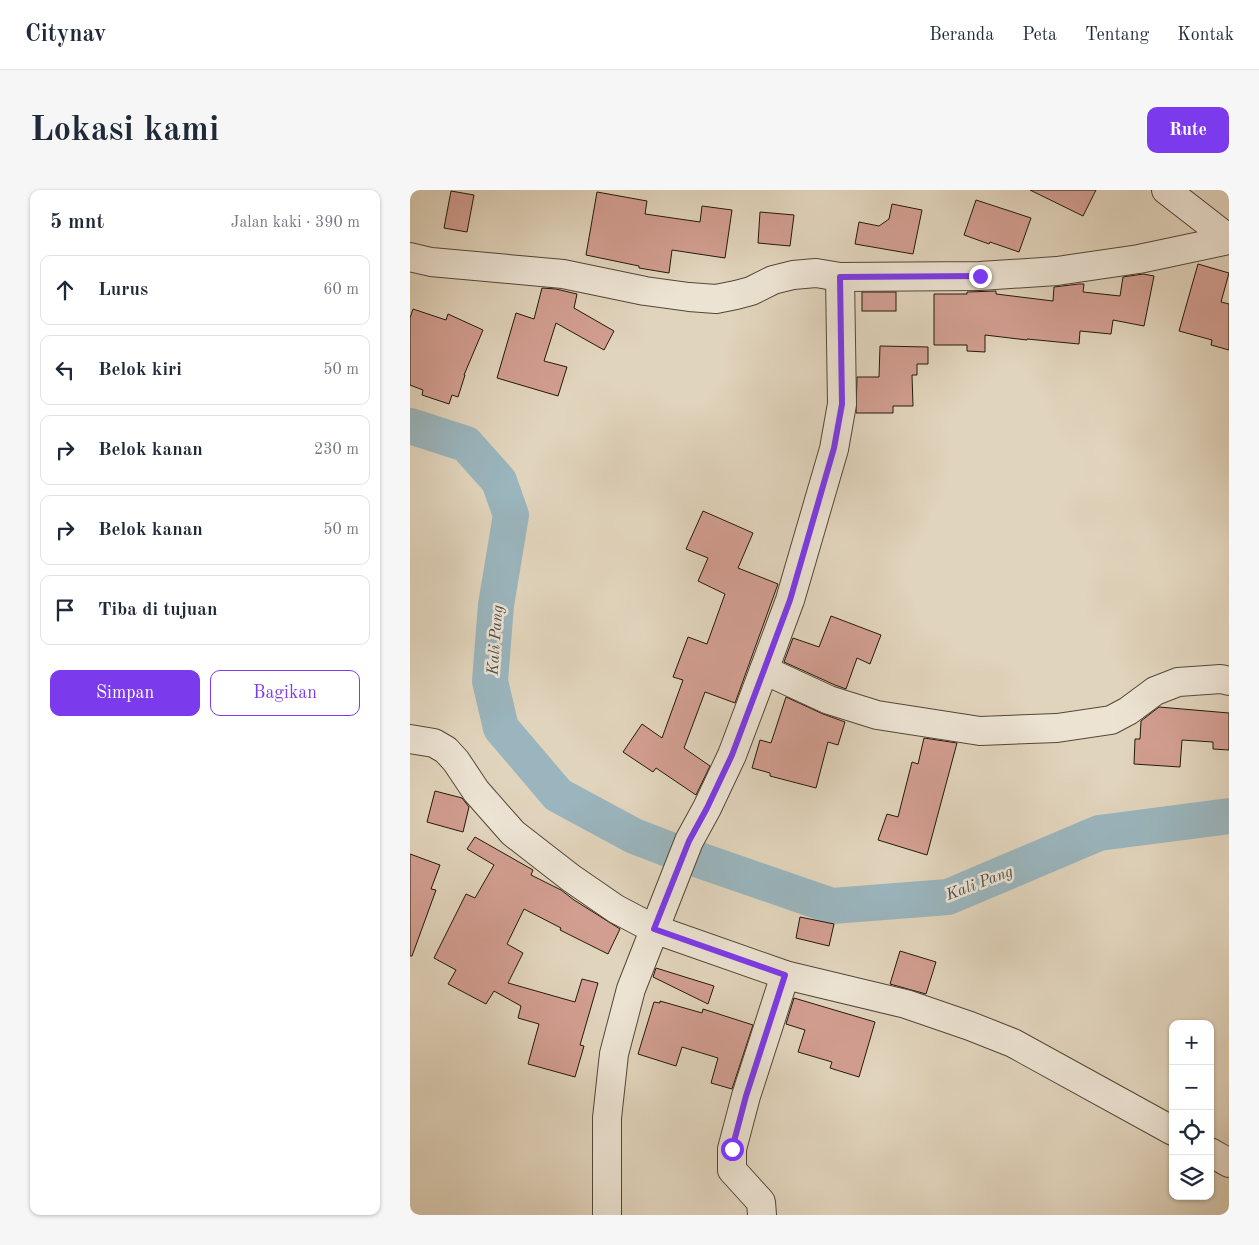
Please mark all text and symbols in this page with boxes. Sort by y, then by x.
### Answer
text: Citynav [25,23,106,47]
text: Beranda [929,26,994,44]
text: Peta [1022,26,1057,44]
text: Tentang [1085,26,1149,44]
text: Kontak [1177,26,1234,44]
button: Rute [1147,107,1229,153]
text: Lokasi kami [30,113,219,148]
text: 5 mnt [50,212,104,233]
text: Jalan kaki · 390 m [231,215,360,231]
route end [969,265,992,288]
icon: ahead [51,276,79,304]
text: Lurus [98,281,148,300]
text: 60 m [323,282,359,298]
icon: left [51,356,79,384]
text: Belok kiri [98,361,182,380]
text: 50 m [323,362,359,378]
icon: right [51,436,79,464]
text: Belok kanan [98,441,203,460]
text: 230 m [314,442,359,458]
icon: right [51,516,79,544]
text: Belok kanan [98,521,203,540]
text: 50 m [323,522,359,538]
icon: arrive [51,596,79,624]
text: Tiba di tujuan [98,601,218,620]
water label: Kali Pang [485,604,506,677]
button: Simpan [50,670,200,716]
button: Bagikan [210,670,360,716]
water label: Kali Pang [943,864,1016,904]
map controls [1169,1020,1214,1200]
button: + [1169,1020,1214,1065]
button: − [1169,1065,1214,1110]
button: locate [1169,1110,1214,1155]
route start [721,1138,744,1161]
button: layers [1169,1155,1214,1200]

